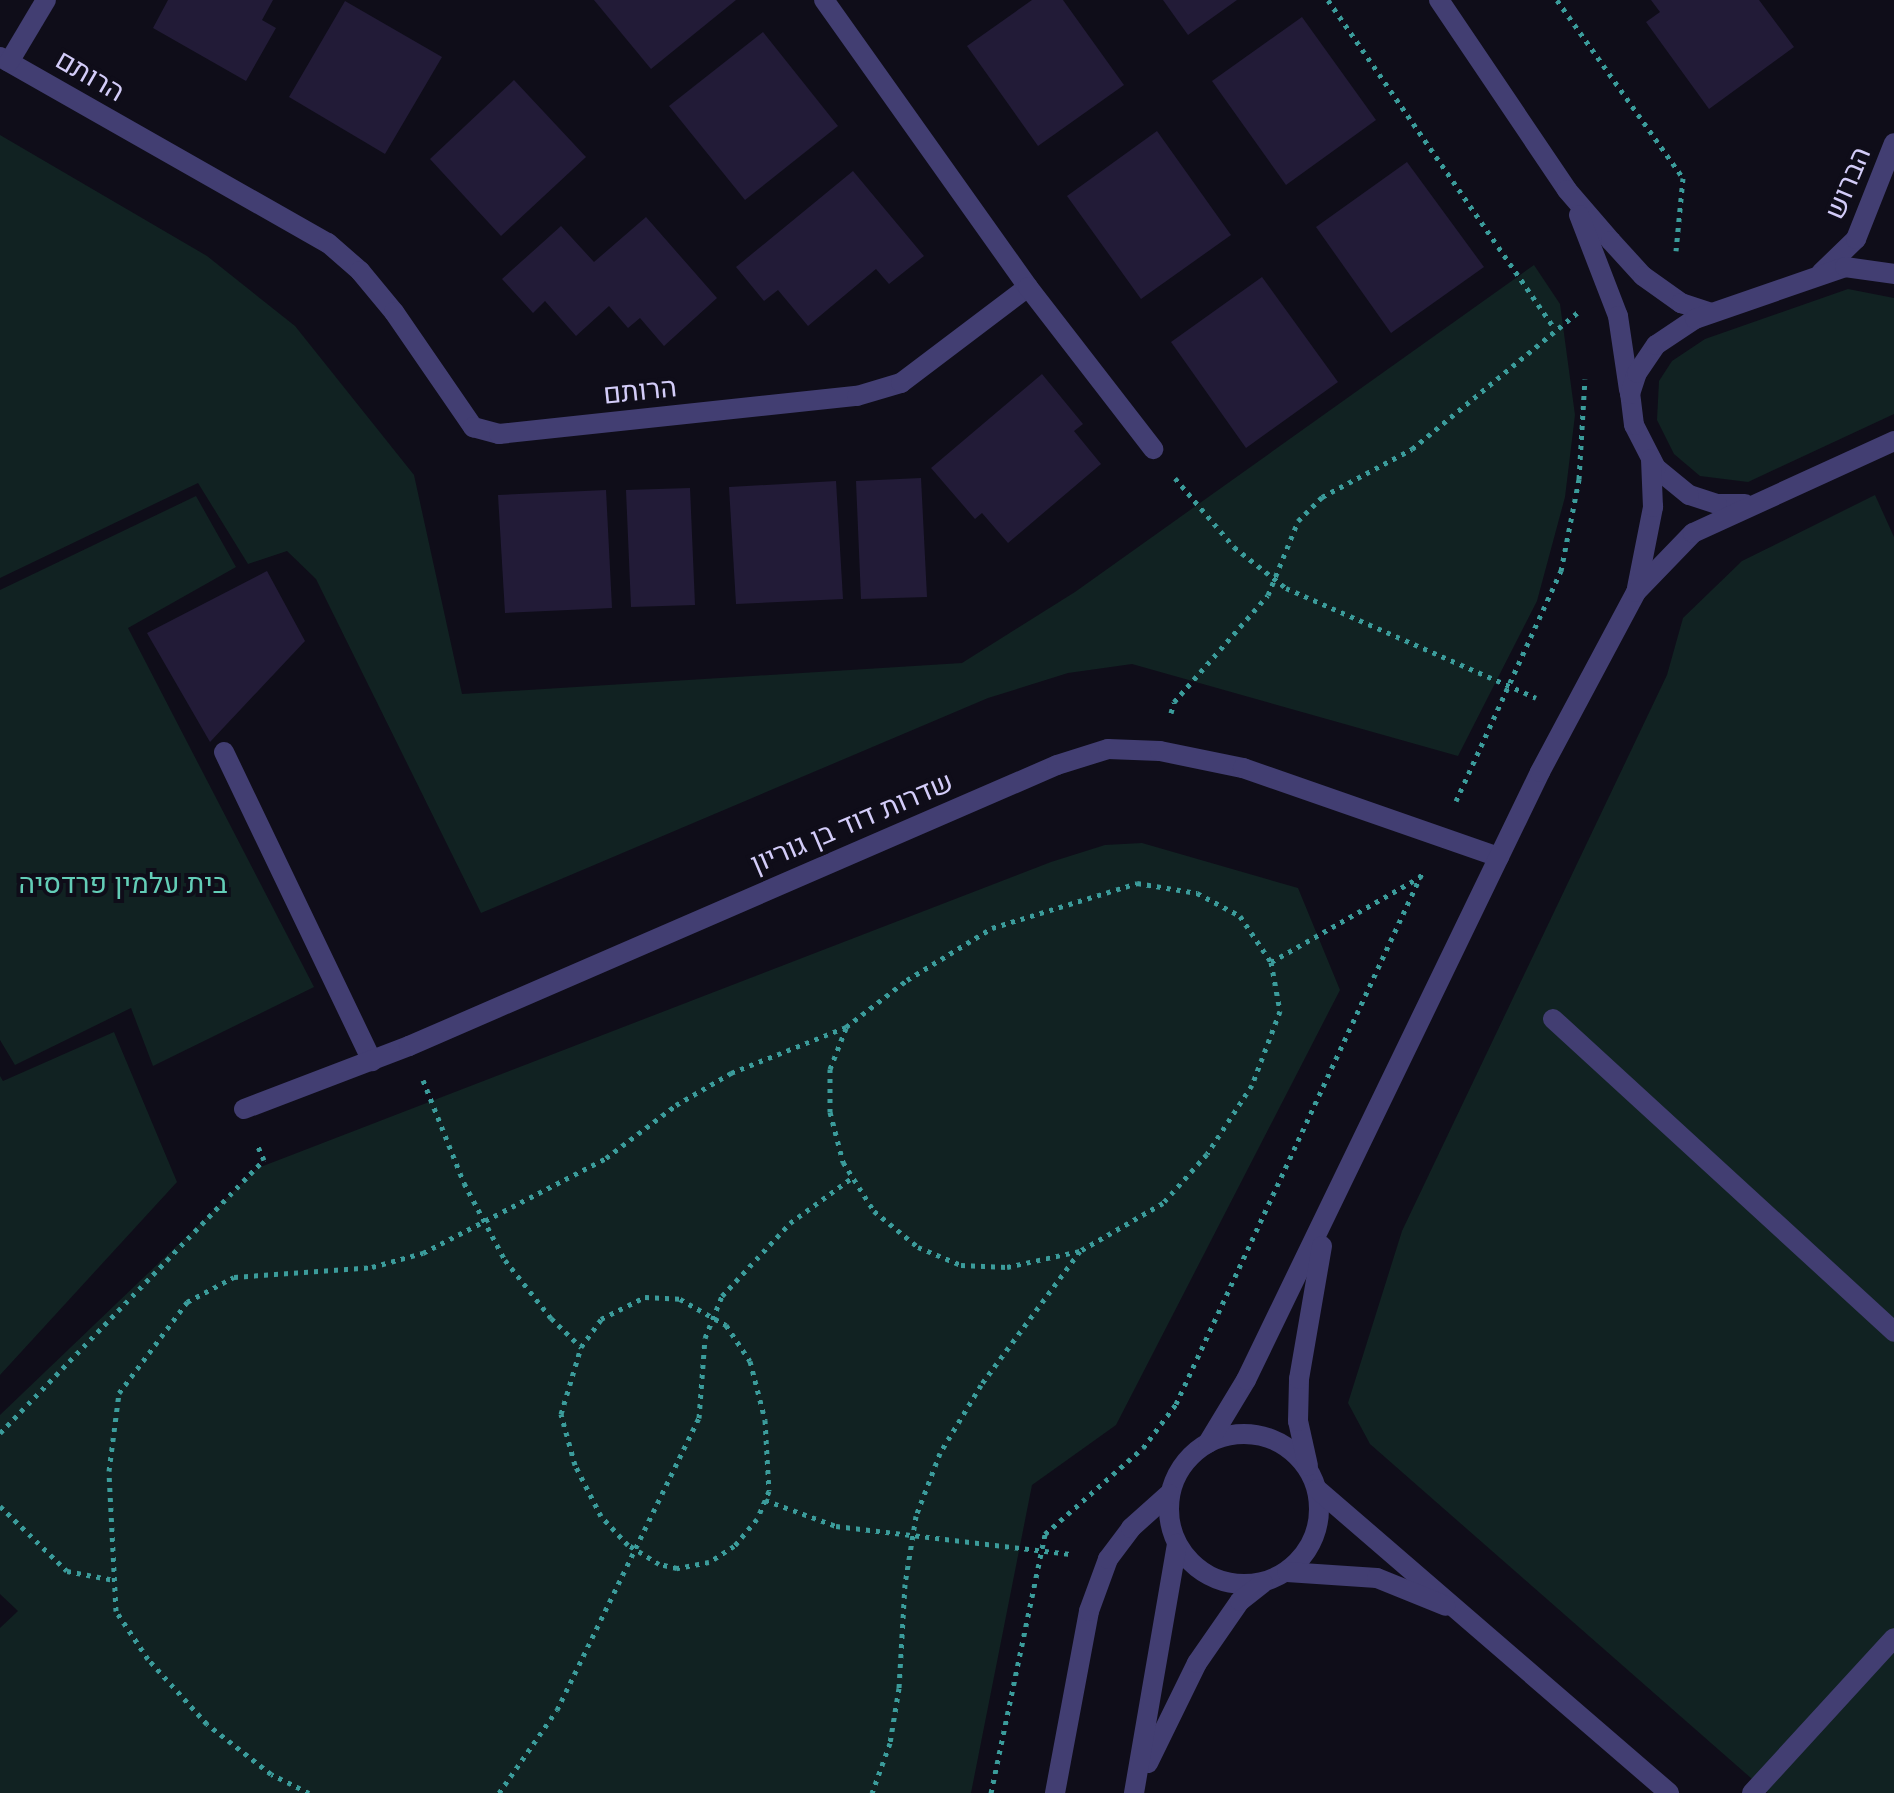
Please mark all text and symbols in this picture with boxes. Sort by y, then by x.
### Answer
street label: הרותם [50,43,130,109]
street label: הברוש [1818,142,1878,224]
street label: הרותם [602,370,678,412]
street label: שדרות דוד בן גוריון [746,765,958,881]
park label: בית עלמין פרדסיה [18,867,228,901]

